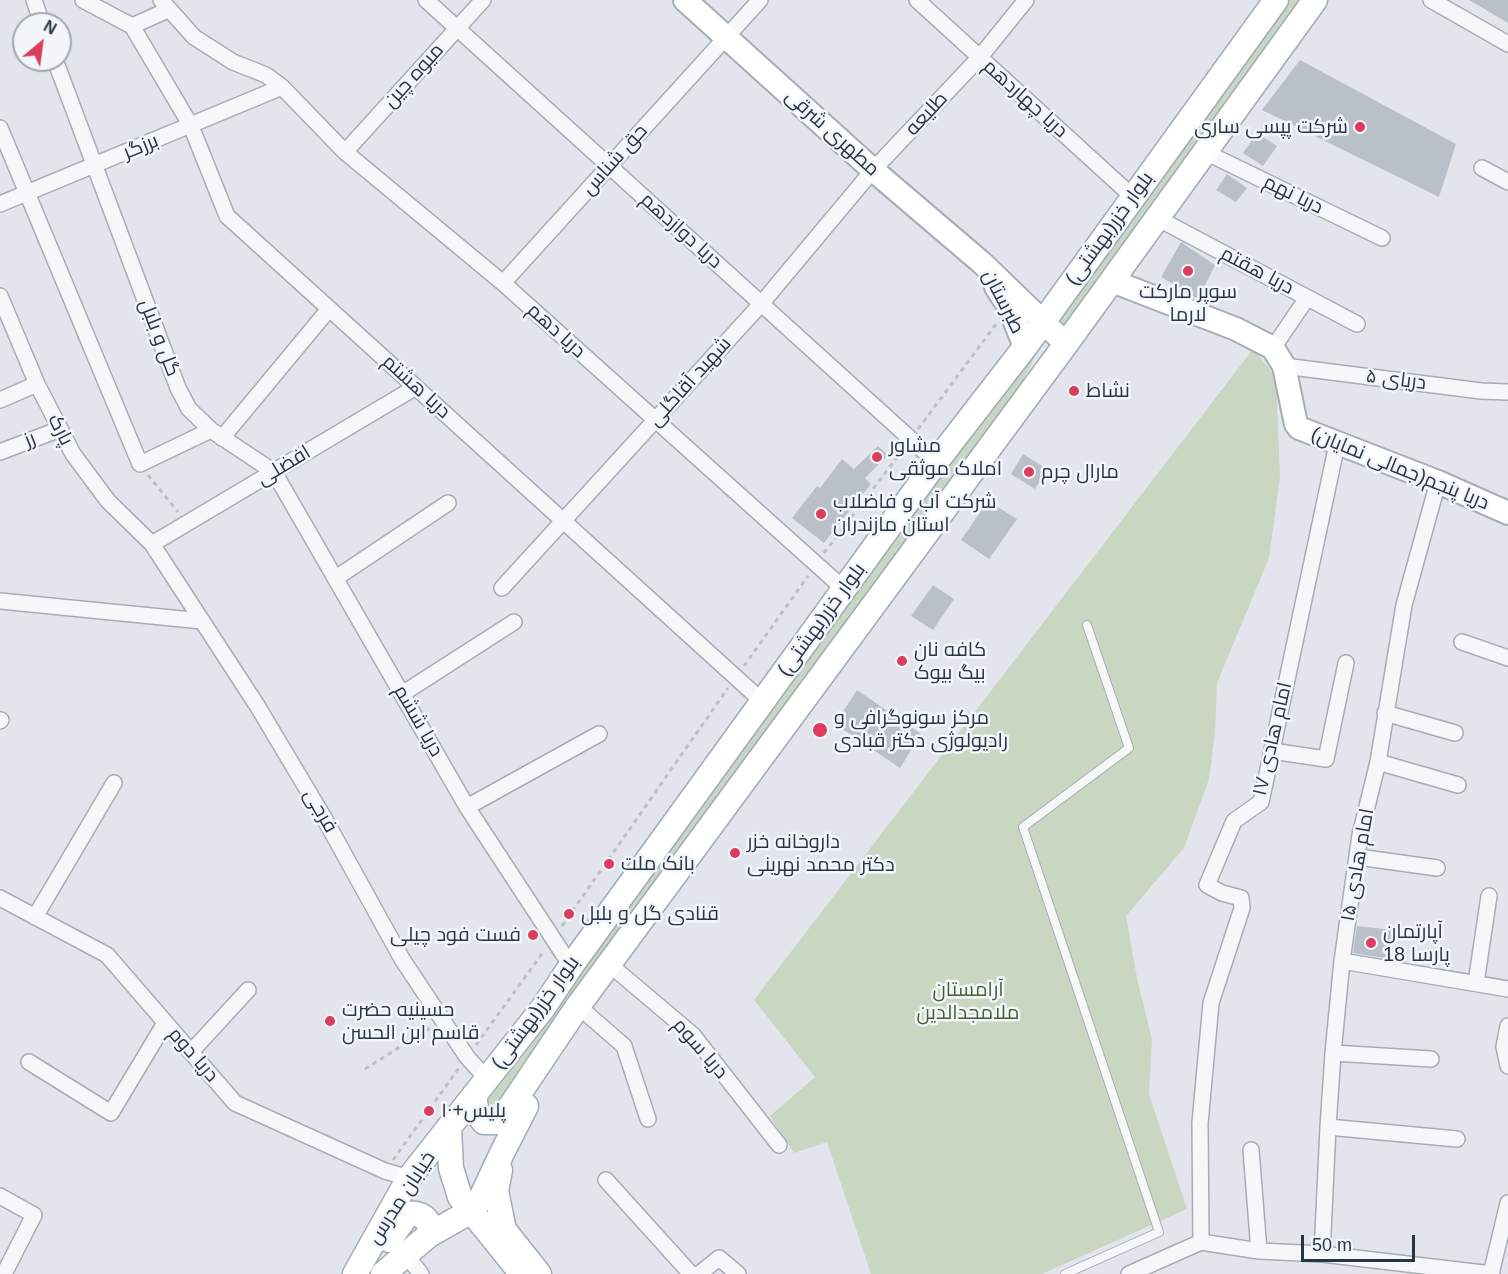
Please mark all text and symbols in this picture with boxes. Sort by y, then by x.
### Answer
north arrow [12,12,72,72]
text: N [41,17,59,38]
street label: میوه چین [379,39,449,113]
street label: دریا چهاردهم [978,55,1072,143]
street label: مطهری شرقی [780,84,884,182]
street label: طلیعه [901,87,953,141]
place label: شرکت پپسی ساری [1194,115,1348,139]
street label: حق شناس [577,120,653,200]
marker: شرکت پپسی ساری [1353,120,1367,134]
street label: برزگر [120,129,162,165]
street label: بلوار خزر(بهشتی) [1061,168,1159,290]
street label: دریا نهم [1259,170,1327,220]
street label: دریا دوازدهم [635,188,727,274]
street label: دریا هقتم [1216,242,1298,300]
marker: سوپر مارکت لارما [1181,264,1195,278]
street label: طبرستان [977,266,1029,338]
place label: سوپر مارکت لارما [1139,280,1237,327]
street label: گل و بلبل [133,296,185,380]
street label: دریا دهم [522,299,590,363]
street label: شهید آقاگلی [643,332,737,432]
street label: دریا هشتم [377,350,455,424]
street label: دریای ۵ [1364,364,1428,396]
place label: نشاط [1086,379,1130,403]
marker: نشاط [1067,384,1081,398]
street label: پارک [42,410,78,450]
street label: دریا پنجم(جمالی نمایان) [1307,422,1493,516]
street label: رز [21,427,39,453]
place label: مشاور املاک موثقی [889,434,1002,481]
street label: افضلی [253,441,315,491]
marker: مشاور املاک موثقی [870,450,884,464]
place label: مارال چرم [1041,460,1119,484]
marker: مارال چرم [1022,465,1036,479]
place label: شرکت آب و فاضلاب استان مازندران [833,490,996,537]
marker: شرکت آب و فاضلاب استان مازندران [814,507,828,521]
street label: بلوار خزر(بهشتی) [773,559,871,681]
place label: کافه نان بیگ بیوک [914,638,986,685]
marker: کافه نان بیگ بیوک [895,654,909,668]
street label: امام هادی ۱۷ [1248,680,1298,798]
street label: دریا ششم [388,681,448,761]
place label: مركز سونوگرافی و راديولوژی دكتر قبادی [834,706,1008,753]
marker: مركز سونوگرافی و راديولوژی دكتر قبادی [811,721,829,739]
street label: فرجی [298,785,342,837]
street label: امام هادی ۱۵ [1336,807,1380,923]
place label: داروخانه خزر دکتر محمد نهرینی [747,830,895,877]
marker: داروخانه خزر دکتر محمد نهرینی [728,846,742,860]
place label: بانک ملت [621,852,695,876]
marker: بانک ملت [602,857,616,871]
place label: قنادی گل و بلبل [581,902,719,926]
marker: قنادی گل و بلبل [562,907,576,921]
place label: آپارتمان پارسا 18 [1383,920,1450,967]
place label: فست فود چیلی [390,923,521,947]
marker: فست فود چیلی [526,928,540,942]
marker: آپارتمان پارسا 18 [1364,936,1378,950]
street label: بلوار خزر(بهشتی) [487,952,585,1074]
park label: آرامستان ملامجدالدین [917,978,1019,1025]
place label: حسینیه حضرت قاسم ابن الحسن [342,998,479,1045]
marker: حسینیه حضرت قاسم ابن الحسن [323,1014,337,1028]
street label: دریا سوم [667,1014,733,1084]
street label: دریا دوم [163,1023,223,1087]
place label: پلیس+١٠ [441,1099,506,1123]
marker: پلیس+١٠ [422,1104,436,1118]
street label: خیابان مدرس [363,1147,441,1249]
scale bar [1304,1223,1418,1261]
text: 50 m [1312,1235,1352,1255]

